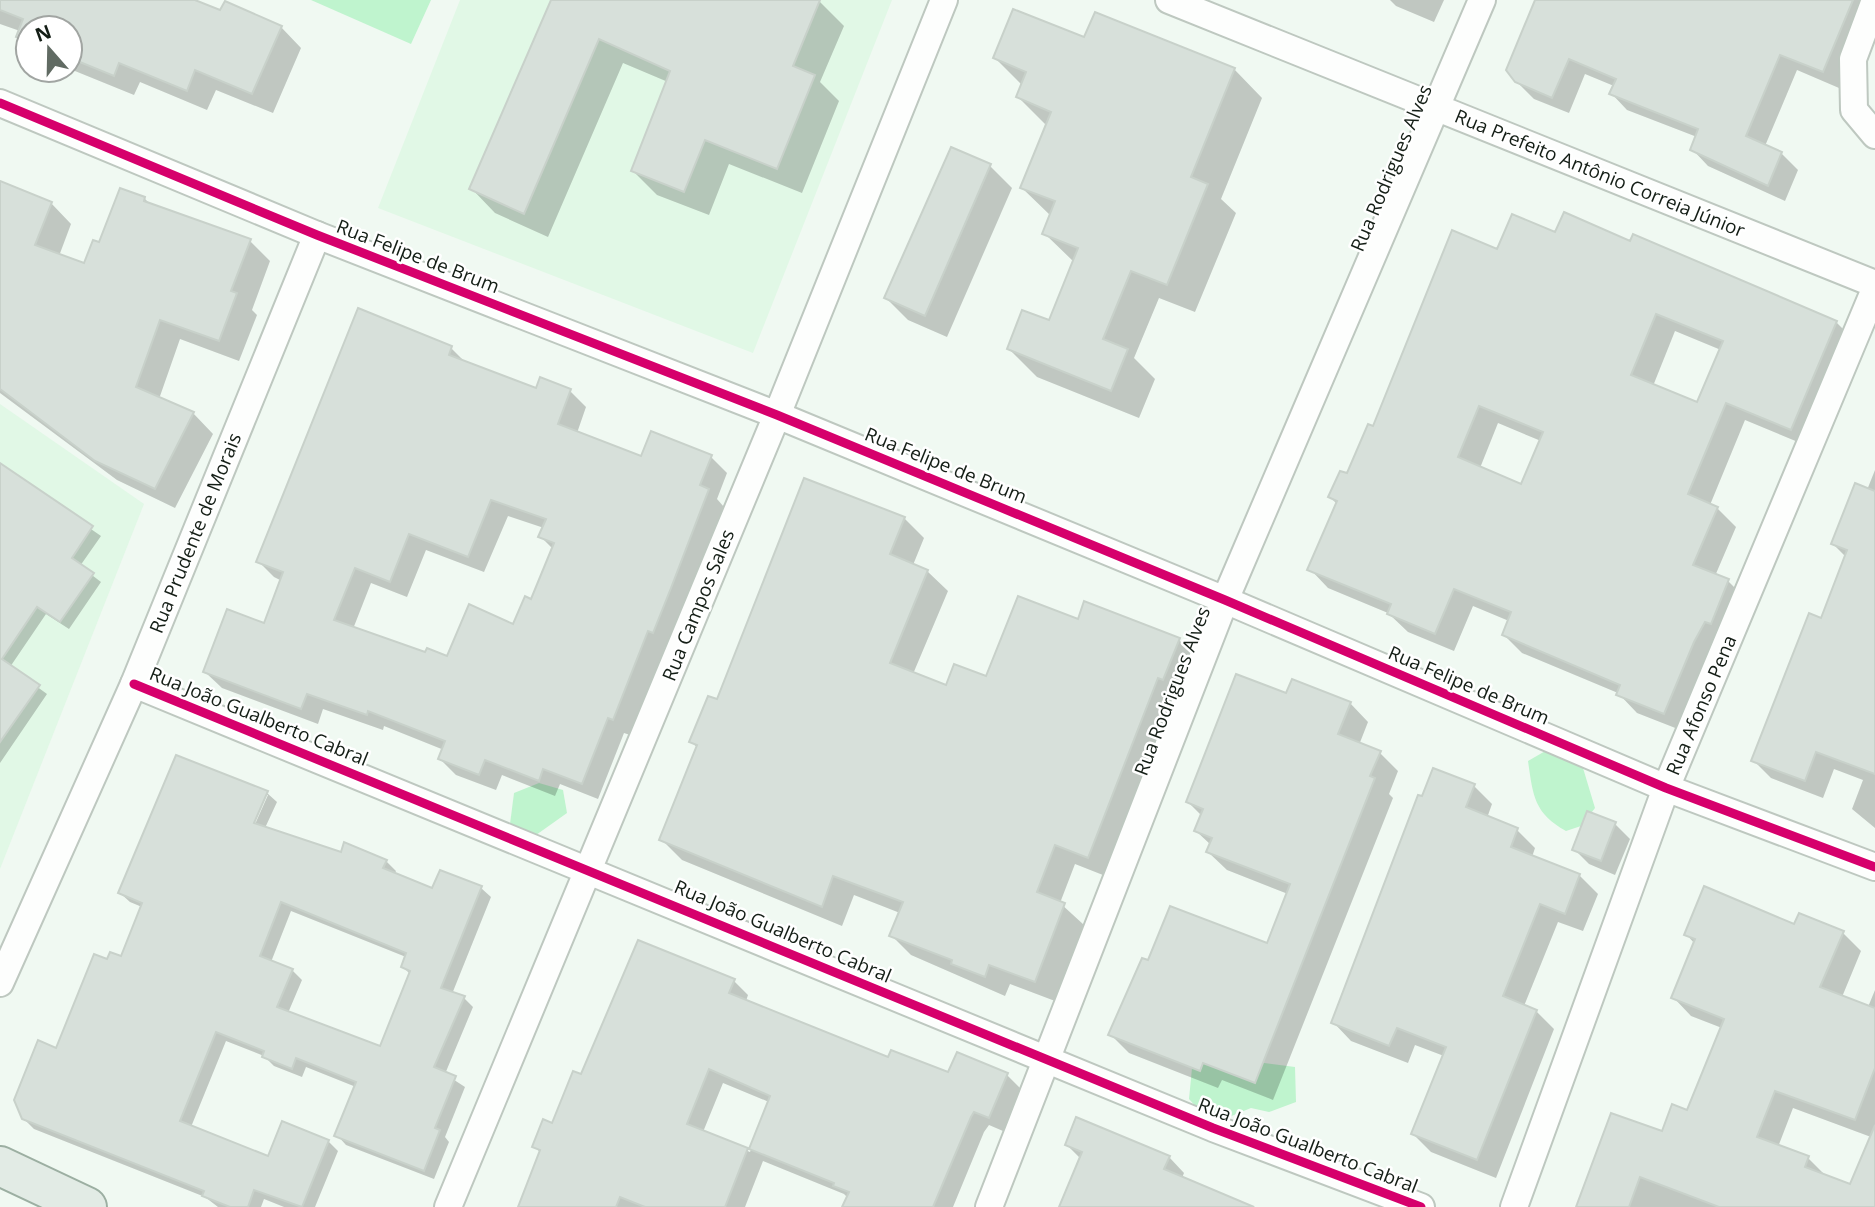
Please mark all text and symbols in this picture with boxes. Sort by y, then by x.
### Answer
north arrow [14,14,84,84]
text: N [31,18,55,48]
street label: Rua Rodrigues Alves [1344,81,1438,255]
street label: Rua Prefeito Antônio Correia Júnior [1451,103,1749,243]
street label: Rua Felipe de Brum [333,213,503,299]
street label: Rua Felipe de Brum [861,421,1031,509]
street label: Rua Prudente de Morais [143,429,247,637]
street label: Rua Campos Sales [656,525,740,685]
street label: Rua Rodrigues Alves [1128,603,1216,779]
street label: Rua Afonso Pena [1660,631,1742,779]
street label: Rua Felipe de Brum [1384,639,1554,731]
street label: Rua João Gualberto Cabral [146,660,372,772]
street label: Rua João Gualberto Cabral [670,873,896,989]
street label: Rua João Gualberto Cabral [1194,1091,1422,1199]

